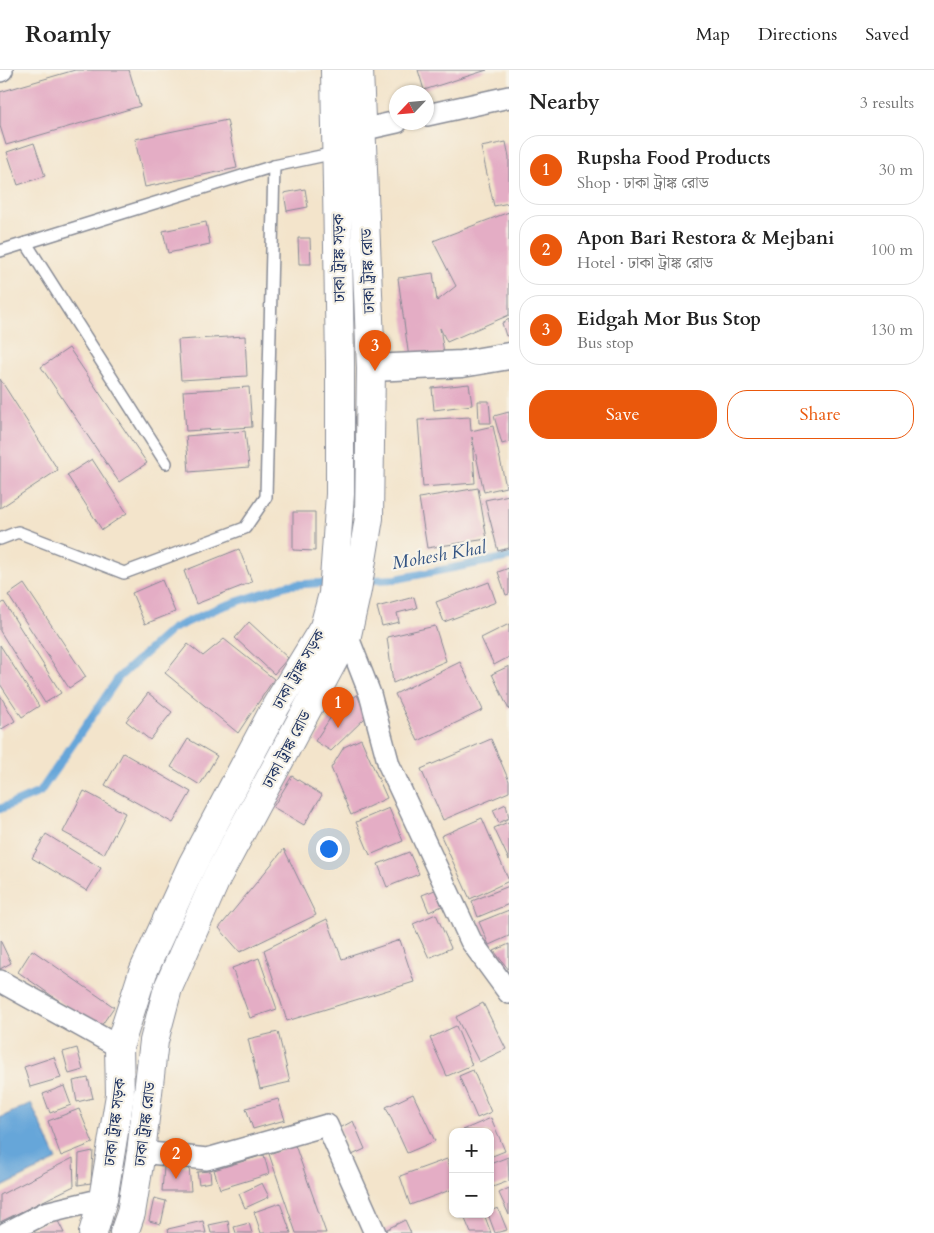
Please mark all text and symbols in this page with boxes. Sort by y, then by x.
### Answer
text: Roamly [25,18,111,51]
text: Map [696,22,730,47]
text: Directions [758,22,837,47]
text: Saved [865,22,909,47]
north arrow [389,85,434,130]
text: Nearby [529,88,600,117]
text: 3 results [860,92,914,114]
text: Rupsha Food Products [577,145,771,171]
text: 1 [542,159,550,181]
text: 30 m [879,159,913,181]
text: Shop · ঢাকা ট্রাঙ্ক রোড [577,172,709,194]
street label: ঢাকা ট্রাঙ্ক সড়ক [327,213,351,303]
text: Apon Bari Restora & Mejbani [577,225,834,251]
street label: ঢাকা ট্রাঙ্ক রোড [355,227,381,315]
text: 2 [542,239,550,261]
text: 100 m [871,239,913,261]
text: Hotel · ঢাকা ট্রাঙ্ক রোড [577,252,713,274]
text: Eidgah Mor Bus Stop [577,306,761,332]
text: 3 [542,319,550,341]
text: 130 m [871,319,913,341]
pin: 3 [359,330,391,371]
text: Bus stop [577,332,634,354]
button: Save [529,390,717,439]
button: Share [727,390,914,439]
water label: Mohesh Khal [390,535,489,576]
street label: ঢাকা ট্রাঙ্ক সড়ক [267,625,331,714]
pin: 1 [322,687,354,728]
street label: ঢাকা ট্রাঙ্ক রোড [257,706,317,793]
your location [316,836,342,862]
street label: ঢাকা ট্রাঙ্ক সড়ক [99,1076,131,1168]
street label: ঢাকা ট্রাঙ্ক রোড [129,1080,161,1169]
map controls [449,1128,494,1218]
button: + [449,1128,494,1173]
pin: 2 [160,1138,192,1179]
button: − [449,1173,494,1218]

